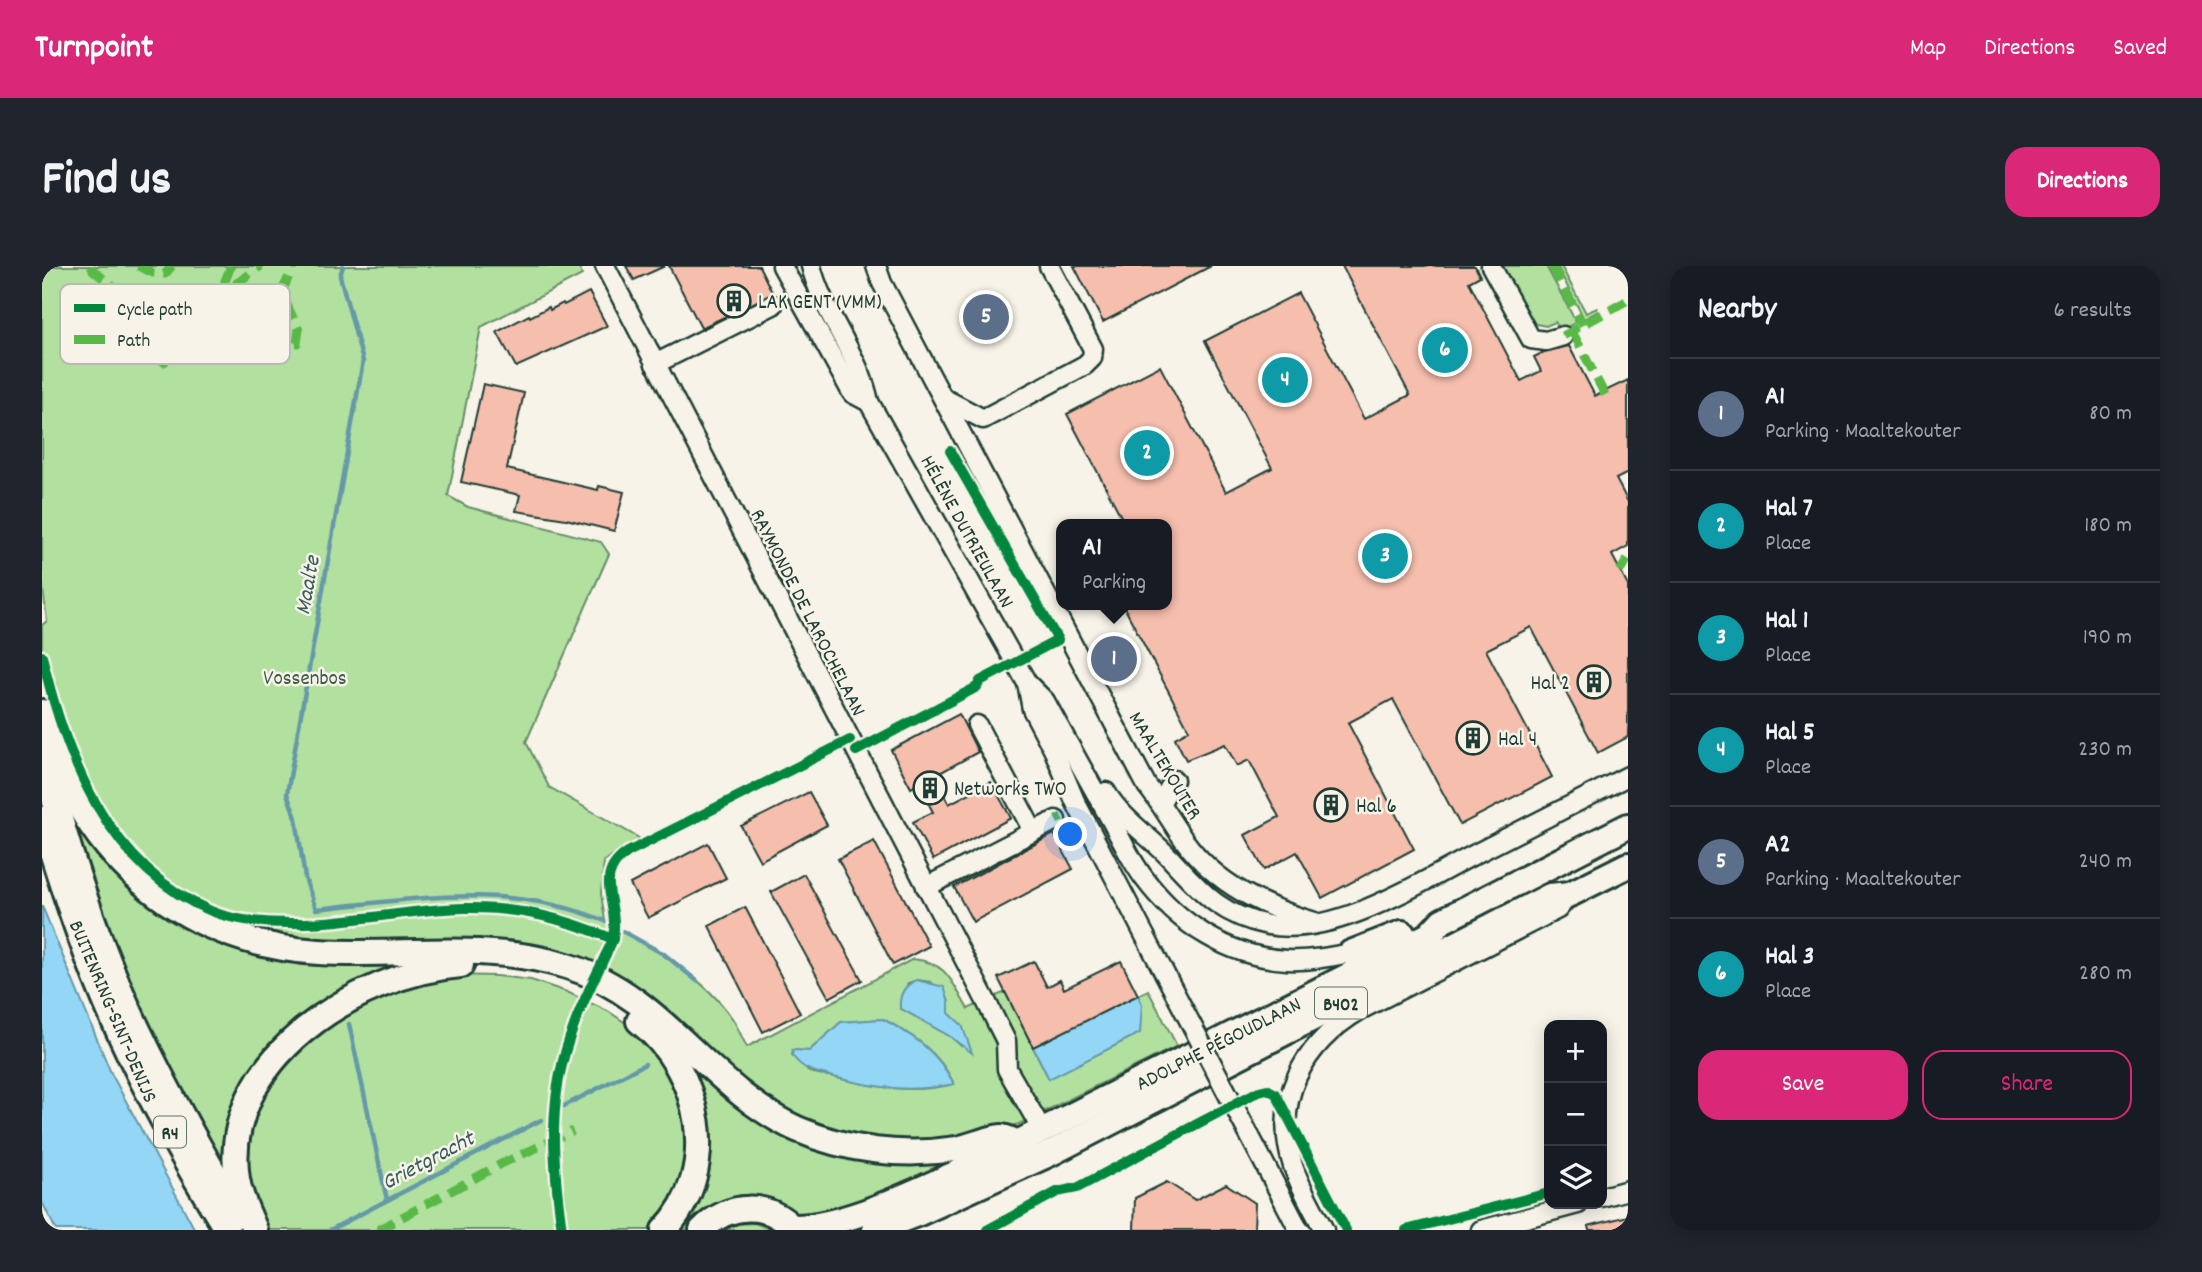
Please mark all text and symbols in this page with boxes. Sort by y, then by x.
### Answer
text: Turnpoint [35,26,153,73]
text: Map [1910,32,1946,66]
text: Directions [1984,32,2075,66]
text: Saved [2113,32,2167,66]
text: Find us [42,147,171,217]
button: Directions [2005,147,2160,217]
building icon: LAK GENT (VMM) [715,282,753,320]
legend [60,284,290,364]
place label: LAK GENT (VMM) [758,289,882,319]
text: Nearby [1698,290,1776,333]
pin: 5 [963,291,1009,343]
text: 6 results [2054,295,2132,328]
text: Cycle path [117,298,192,325]
pin: 6 [1422,324,1468,376]
text: Path [117,329,150,356]
pin: 4 [1262,354,1308,406]
text: A1 [1765,379,1785,416]
text: 1 [1718,398,1724,431]
text: 80 m [2089,398,2132,431]
text: Parking · Maaltekouter [1765,416,1961,449]
pin: 2 [1124,427,1170,479]
street label: HÉLÈNE DUTRIEULAAN [911,450,1020,614]
text: Hal 7 [1765,491,1813,528]
street label: RAYMONDE DE LAROCHELAAN [741,504,872,722]
text: 2 [1716,510,1726,543]
text: 180 m [2084,510,2132,543]
popup [1056,519,1172,610]
text: Place [1765,528,1811,561]
text: A1 [1082,530,1102,567]
pin: 3 [1362,530,1408,582]
water label: Maalte [288,552,331,618]
text: Parking [1082,567,1146,600]
text: Hal 1 [1765,603,1808,640]
text: 3 [1716,622,1726,655]
text: 190 m [2083,622,2132,655]
pin: 1 [1091,633,1137,685]
text: Place [1765,640,1811,673]
building icon: Hal 2 [1575,663,1613,701]
park label: Vossenbos [263,665,347,695]
place label: Hal 2 [1530,670,1570,700]
street label: MAALTEKOUTER [1119,707,1208,826]
text: Hal 5 [1765,715,1815,752]
building icon: Hal 4 [1454,719,1492,757]
place label: Hal 4 [1498,726,1537,756]
text: 4 [1716,734,1726,767]
text: 230 m [2078,734,2132,767]
text: Place [1765,752,1811,785]
building icon: Networks TWO [911,769,949,807]
place label: Networks TWO [954,776,1067,806]
building icon: Hal 6 [1312,786,1350,824]
place label: Hal 6 [1356,793,1397,823]
your location [1053,817,1087,851]
text: A2 [1765,827,1791,864]
text: 5 [1716,846,1726,879]
text: 240 m [2079,846,2132,879]
text: Parking · Maaltekouter [1765,864,1961,897]
street label: BUITENRING-SINT-DENIJS [59,916,163,1108]
text: Hal 3 [1765,939,1814,976]
text: 6 [1715,958,1727,991]
text: 280 m [2079,958,2132,991]
text: Place [1765,976,1811,1009]
road number: B402 [1315,988,1367,1018]
street label: ADOLPHE PÉGOUDLAAN [1131,991,1307,1100]
map controls [1544,1020,1607,1209]
button: + [1544,1020,1607,1083]
button: Save [1698,1050,1908,1120]
button: Share [1922,1050,2132,1120]
button: − [1544,1083,1607,1146]
road number: R4 [154,1116,186,1147]
water label: Grietgracht [376,1123,483,1200]
button: layers [1544,1146,1607,1209]

